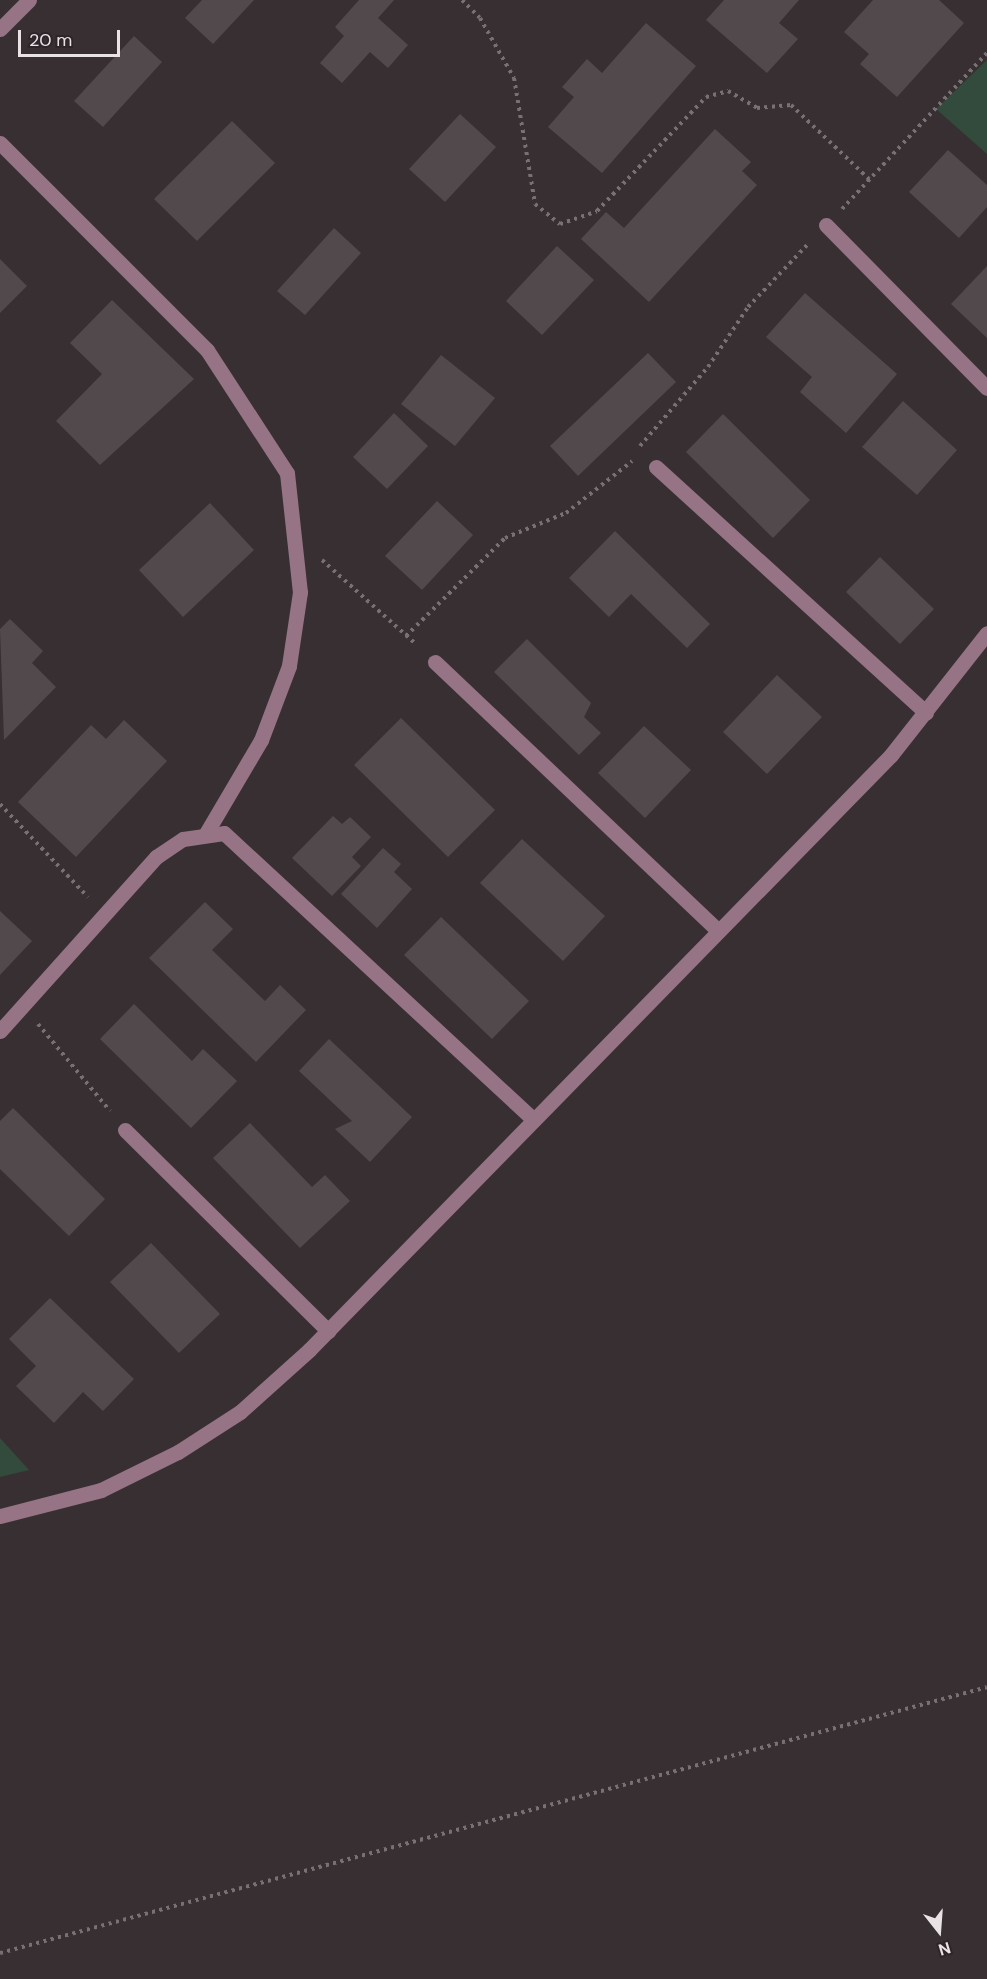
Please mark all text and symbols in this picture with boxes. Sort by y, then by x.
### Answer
scale bar [21,18,123,56]
text: 20 m [29,28,72,52]
north arrow [909,1901,969,1961]
text: N [936,1937,953,1960]

